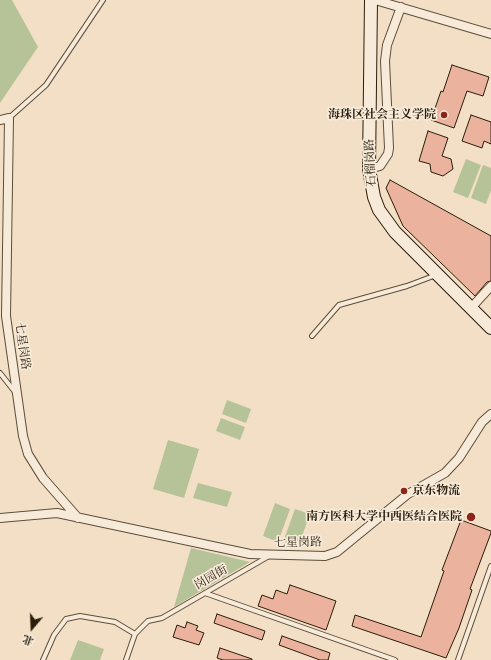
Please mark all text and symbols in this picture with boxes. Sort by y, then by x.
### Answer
place label: 海珠区社会主义学院 [328,108,436,122]
marker: 海珠区社会主义学院 [439,110,449,120]
street label: 石榴岗路 [363,139,379,187]
street label: 七星岗路 [12,321,32,371]
place label: 京东物流 [412,484,460,498]
marker: 京东物流 [399,486,409,496]
place label: 南方医科大学中西医结合医院 [306,510,462,524]
marker: 南方医科大学中西医结合医院 [465,511,477,523]
street label: 七星岗路 [274,535,322,551]
street label: 岗园街 [192,563,230,593]
north arrow [12,608,52,648]
text: 北 [21,632,35,648]

